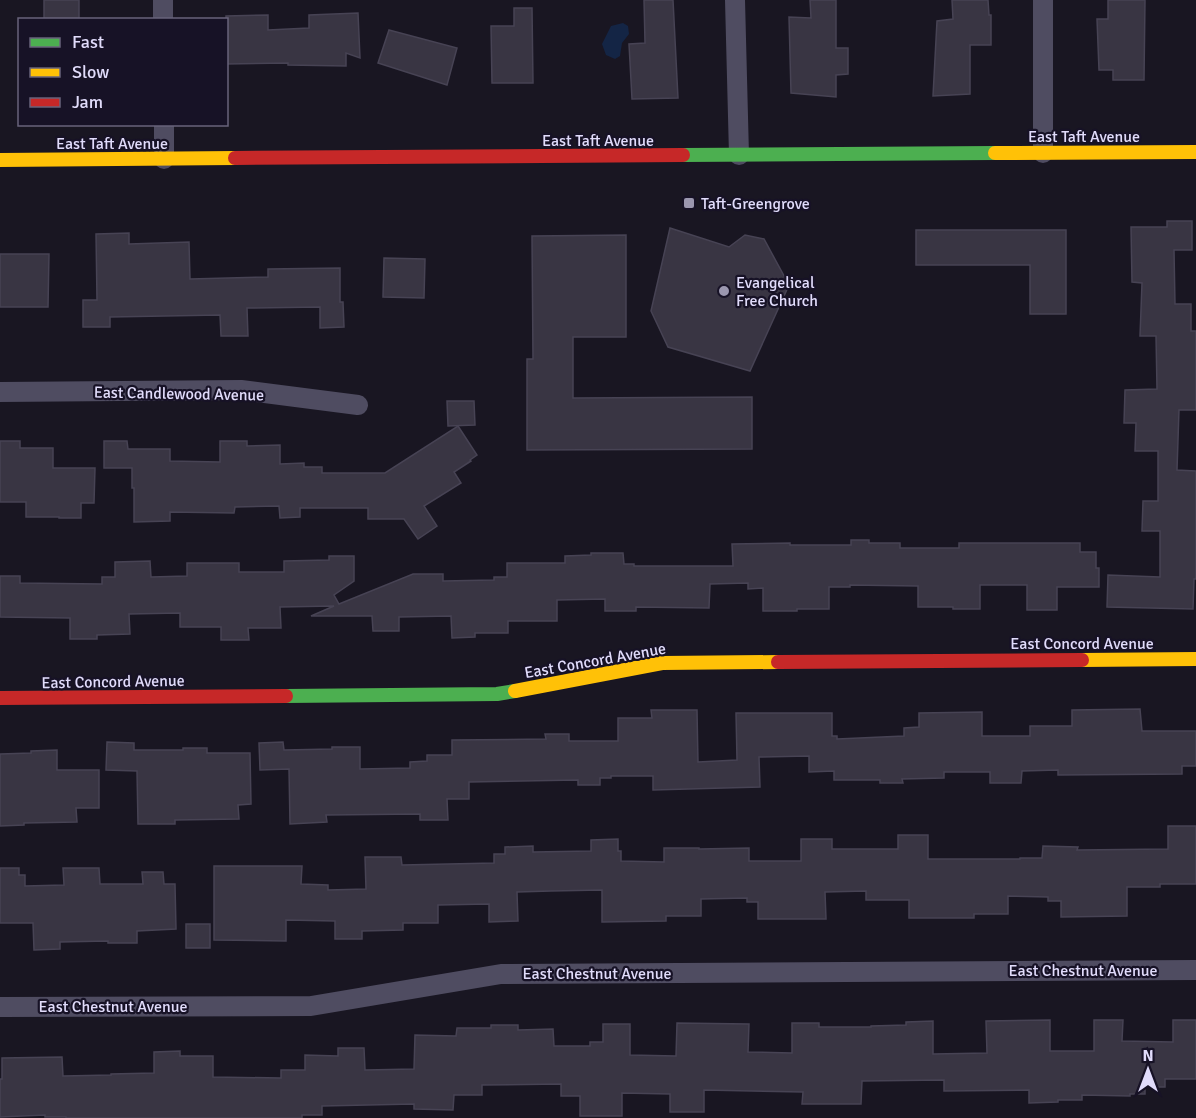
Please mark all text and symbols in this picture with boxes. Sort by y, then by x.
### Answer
legend [18,18,228,126]
text: Fast [72,31,104,53]
text: Slow [72,61,109,83]
text: Jam [72,91,103,113]
street label: East Taft Avenue [1028,127,1140,147]
street label: East Taft Avenue [542,131,654,151]
street label: East Taft Avenue [56,134,168,154]
place label: Taft-Greengrove [701,194,810,214]
marker: Taft-Greengrove [682,196,696,210]
place label: Evangelical Free Church [736,273,818,311]
marker: Evangelical Free Church [717,284,731,298]
street label: East Candlewood Avenue [94,383,264,405]
street label: East Concord Avenue [1010,634,1154,654]
street label: East Concord Avenue [523,639,667,683]
street label: East Concord Avenue [41,671,185,693]
street label: East Chestnut Avenue [1009,961,1157,981]
street label: East Chestnut Avenue [523,964,671,984]
street label: East Chestnut Avenue [39,997,187,1017]
north arrow [1118,1040,1178,1100]
text: N [1142,1046,1154,1066]

